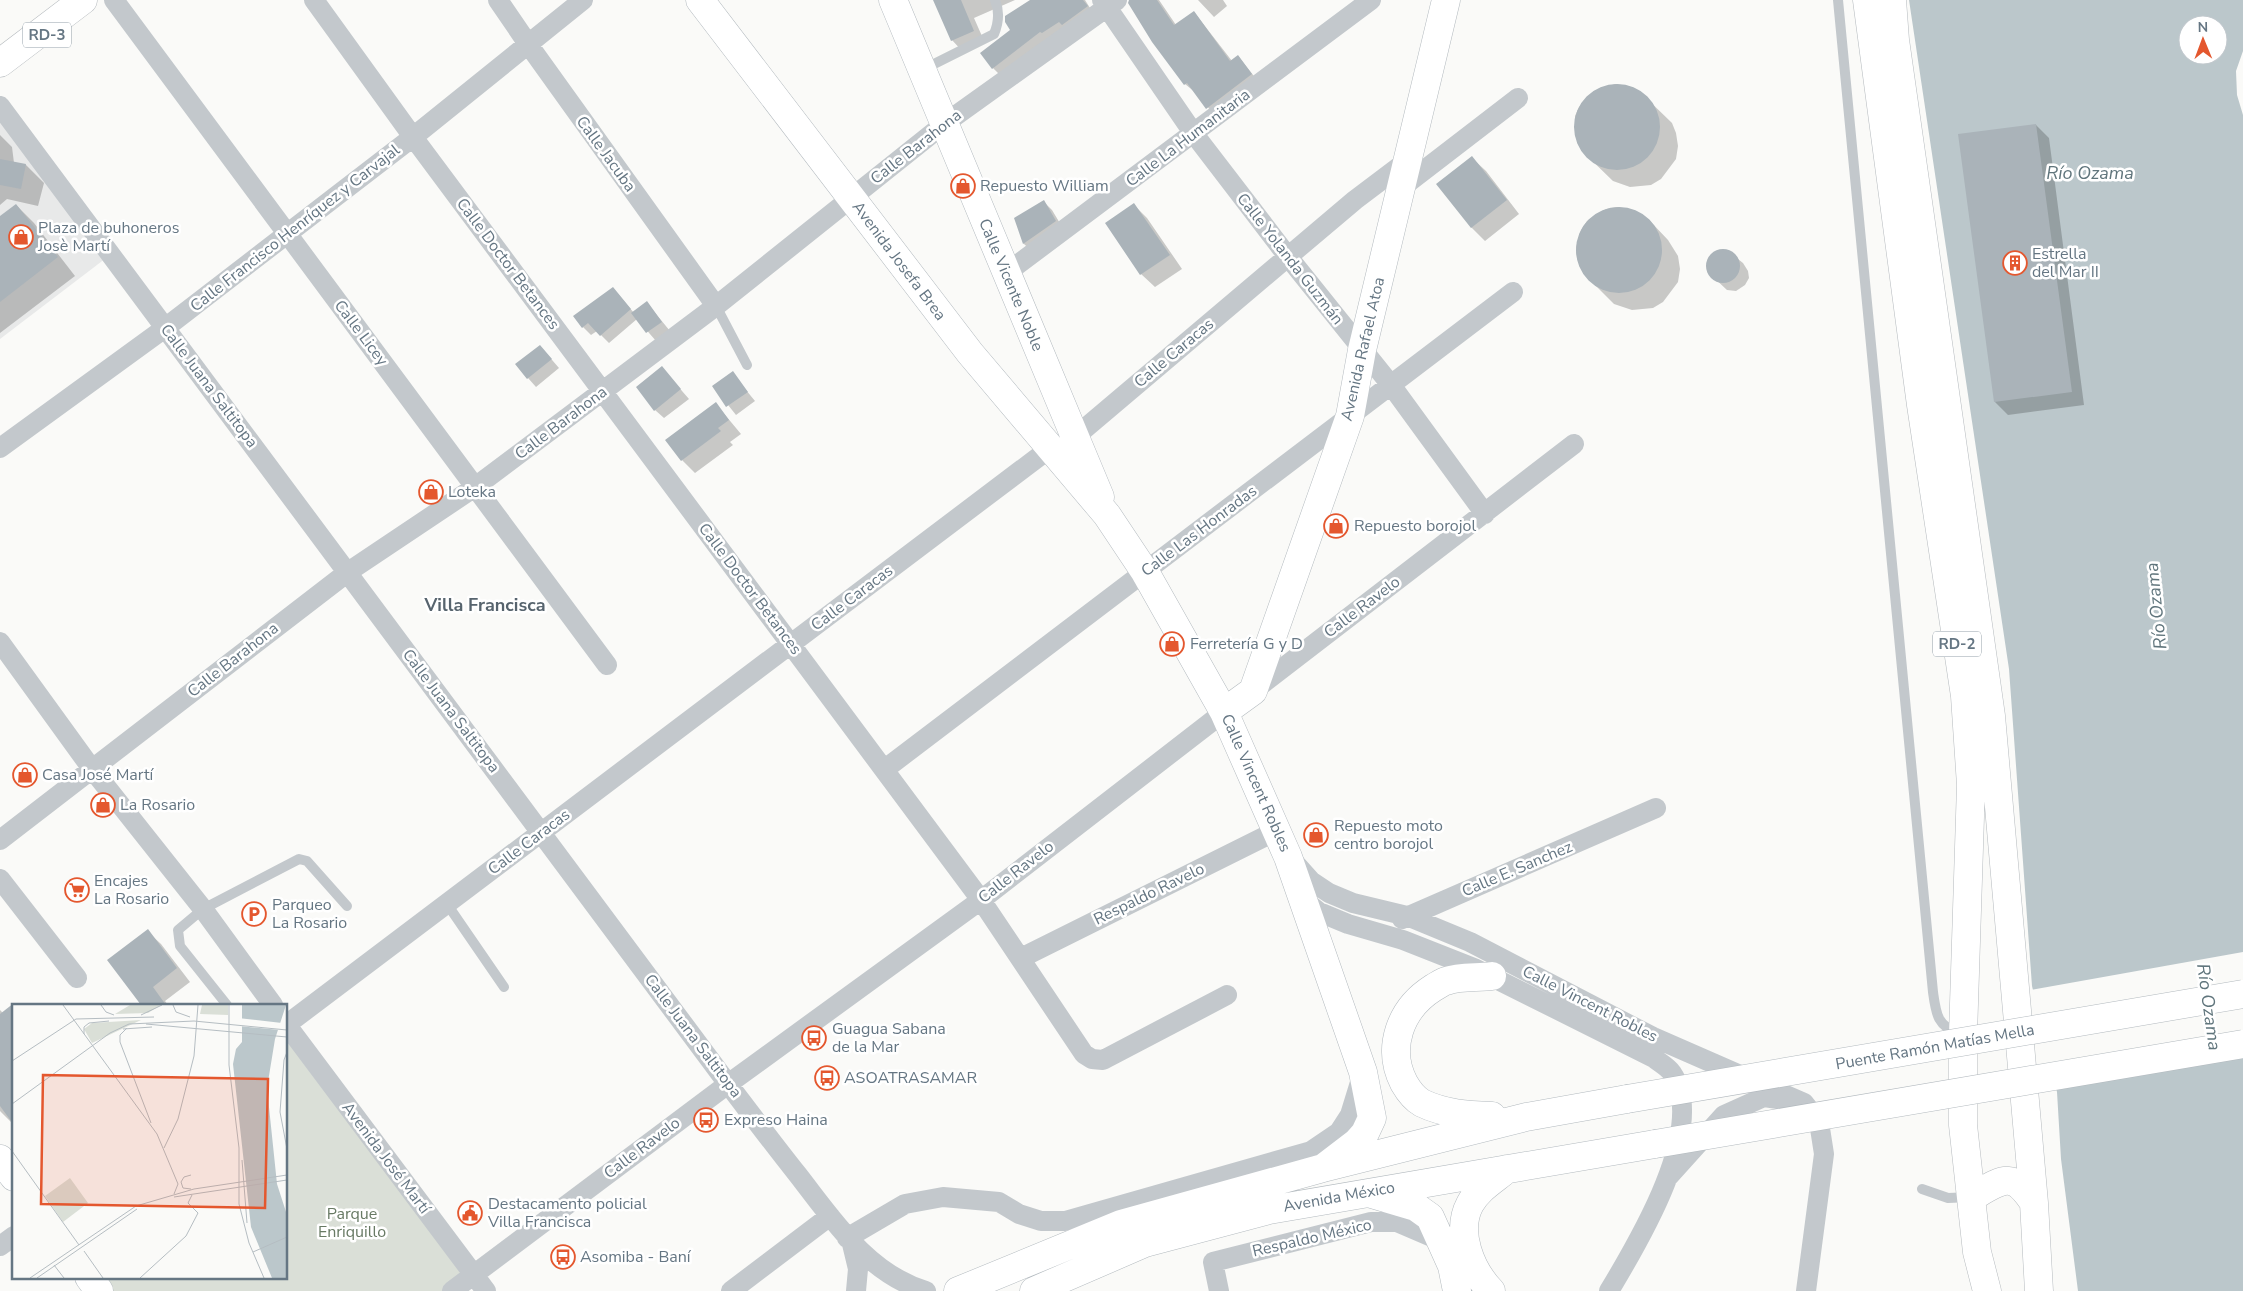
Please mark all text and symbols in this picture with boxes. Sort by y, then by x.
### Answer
north arrow [2178,15,2228,65]
text: N [2197,18,2208,37]
road number: RD-3 [23,22,71,48]
street label: Calle La Humanitaria [1121,84,1255,192]
street label: Calle Barahona [866,104,966,190]
street label: Calle Jacuba [571,112,641,196]
street label: Calle Francisco Henríquez y Carvajal [186,139,405,317]
water label: Río Ozama [2046,161,2134,185]
shop icon: Repuesto William [950,173,976,199]
place label: Repuesto William [980,175,1109,197]
street label: Calle Yolanda Guzmán [1232,189,1348,329]
street label: Calle Doctor Betances [451,194,565,334]
street label: Avenida Josefa Brea [847,197,951,325]
street label: Calle Vicente Noble [973,215,1049,355]
place label: Plaza de buhoneros Josè Martí [37,217,179,257]
shop icon: Plaza de buhoneros Josè Martí [8,224,34,250]
place label: Estrella del Mar II [2032,243,2099,283]
building icon: Estrella del Mar II [2002,250,2028,276]
street label: Avenida Rafael Atoa [1336,275,1390,423]
street label: Calle Licey [329,296,394,371]
street label: Calle Caracas [1130,313,1218,393]
street label: Calle Juana Saltitopa [155,320,263,452]
street label: Calle Barahona [510,381,612,465]
shop icon: Loteka [418,479,444,505]
street label: Calle Las Honradas [1137,480,1261,582]
place label: Loteka [448,481,496,503]
shop icon: Repuesto borojol [1323,513,1349,539]
place label: Repuesto borojol [1354,515,1476,537]
street label: Calle Doctor Betances [693,519,807,659]
street label: Calle Caracas [806,560,898,636]
water label: Río Ozama [2139,561,2173,651]
street label: Calle Ravelo [1319,571,1405,643]
district label: Villa Francisca [423,593,546,617]
street label: Calle Barahona [183,617,283,703]
shop icon: Ferretería G y D [1159,631,1185,657]
road number: RD-2 [1933,632,1981,656]
place label: Ferretería G y D [1190,633,1303,655]
street label: Calle Juana Saltitopa [397,645,505,777]
street label: Calle Vincent Robles [1216,710,1296,856]
shop icon: Casa José Martí [12,762,38,788]
place label: Casa José Martí [42,764,155,786]
shop icon: La Rosario [90,792,116,818]
place label: La Rosario [120,794,195,816]
street label: Calle Caracas [483,804,575,880]
place label: Repuesto moto centro borojol [1334,815,1443,855]
shop icon: Repuesto moto centro borojol [1303,822,1329,848]
street label: Calle Ravelo [974,835,1058,908]
street label: Calle E. Sanchez [1458,836,1576,902]
street label: Respaldo Ravelo [1090,858,1208,930]
place label: Encajes La Rosario [94,870,169,910]
supermarket icon: Encajes La Rosario [64,877,90,903]
place label: Parqueo La Rosario [272,894,347,934]
parking icon: Parqueo La Rosario [241,901,267,927]
street label: Calle Vincent Robles [1519,960,1661,1048]
water label: Río Ozama [2191,962,2227,1052]
street label: Calle Juana Saltitopa [639,970,747,1102]
inset map [12,1004,288,1278]
place label: Guagua Sabana de la Mar [832,1018,946,1058]
street label: Puente Ramón Matías Mella [1834,1019,2036,1075]
bus stop icon: Guagua Sabana de la Mar [801,1025,827,1051]
bus stop icon: ASOATRASAMAR [814,1065,840,1091]
place label: ASOATRASAMAR [844,1067,977,1089]
street label: Avenida José Martí [337,1098,436,1219]
bus stop icon: Expreso Haina [693,1107,719,1133]
place label: Expreso Haina [724,1109,828,1131]
street label: Calle Ravelo [599,1112,685,1184]
street label: Avenida México [1281,1176,1397,1218]
place label: Destacamento policial Villa Francisca [487,1193,647,1233]
public building icon: Destacamento policial Villa Francisca [457,1200,483,1226]
park label: Parque Enriquillo [318,1203,386,1243]
street label: Respaldo México [1250,1214,1374,1262]
bus stop icon: Asomiba - Baní [550,1244,576,1270]
place label: Asomiba - Baní [580,1246,692,1268]

